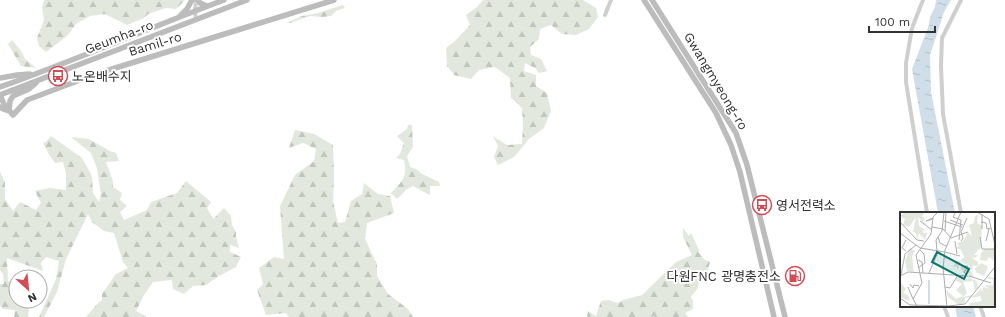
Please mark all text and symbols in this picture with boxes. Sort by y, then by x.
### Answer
scale bar [869,8,935,34]
text: 100 m [875,15,910,29]
street label: Geumha-ro [83,17,155,57]
street label: Bamil-ro [127,29,184,59]
street label: Gwangmyeong-ro [681,29,751,133]
bus stop icon: 노온배수지 [47,65,69,87]
place label: 노온배수지 [72,69,132,84]
bus stop icon: 영서전력소 [751,194,773,216]
place label: 영서전력소 [776,198,836,213]
inset map [900,212,995,307]
fuel station icon: 다원FNC 광명충전소 [784,265,806,287]
north arrow [8,269,48,309]
place label: 다원FNC 광명충전소 [666,269,781,284]
text: N [26,290,39,305]

